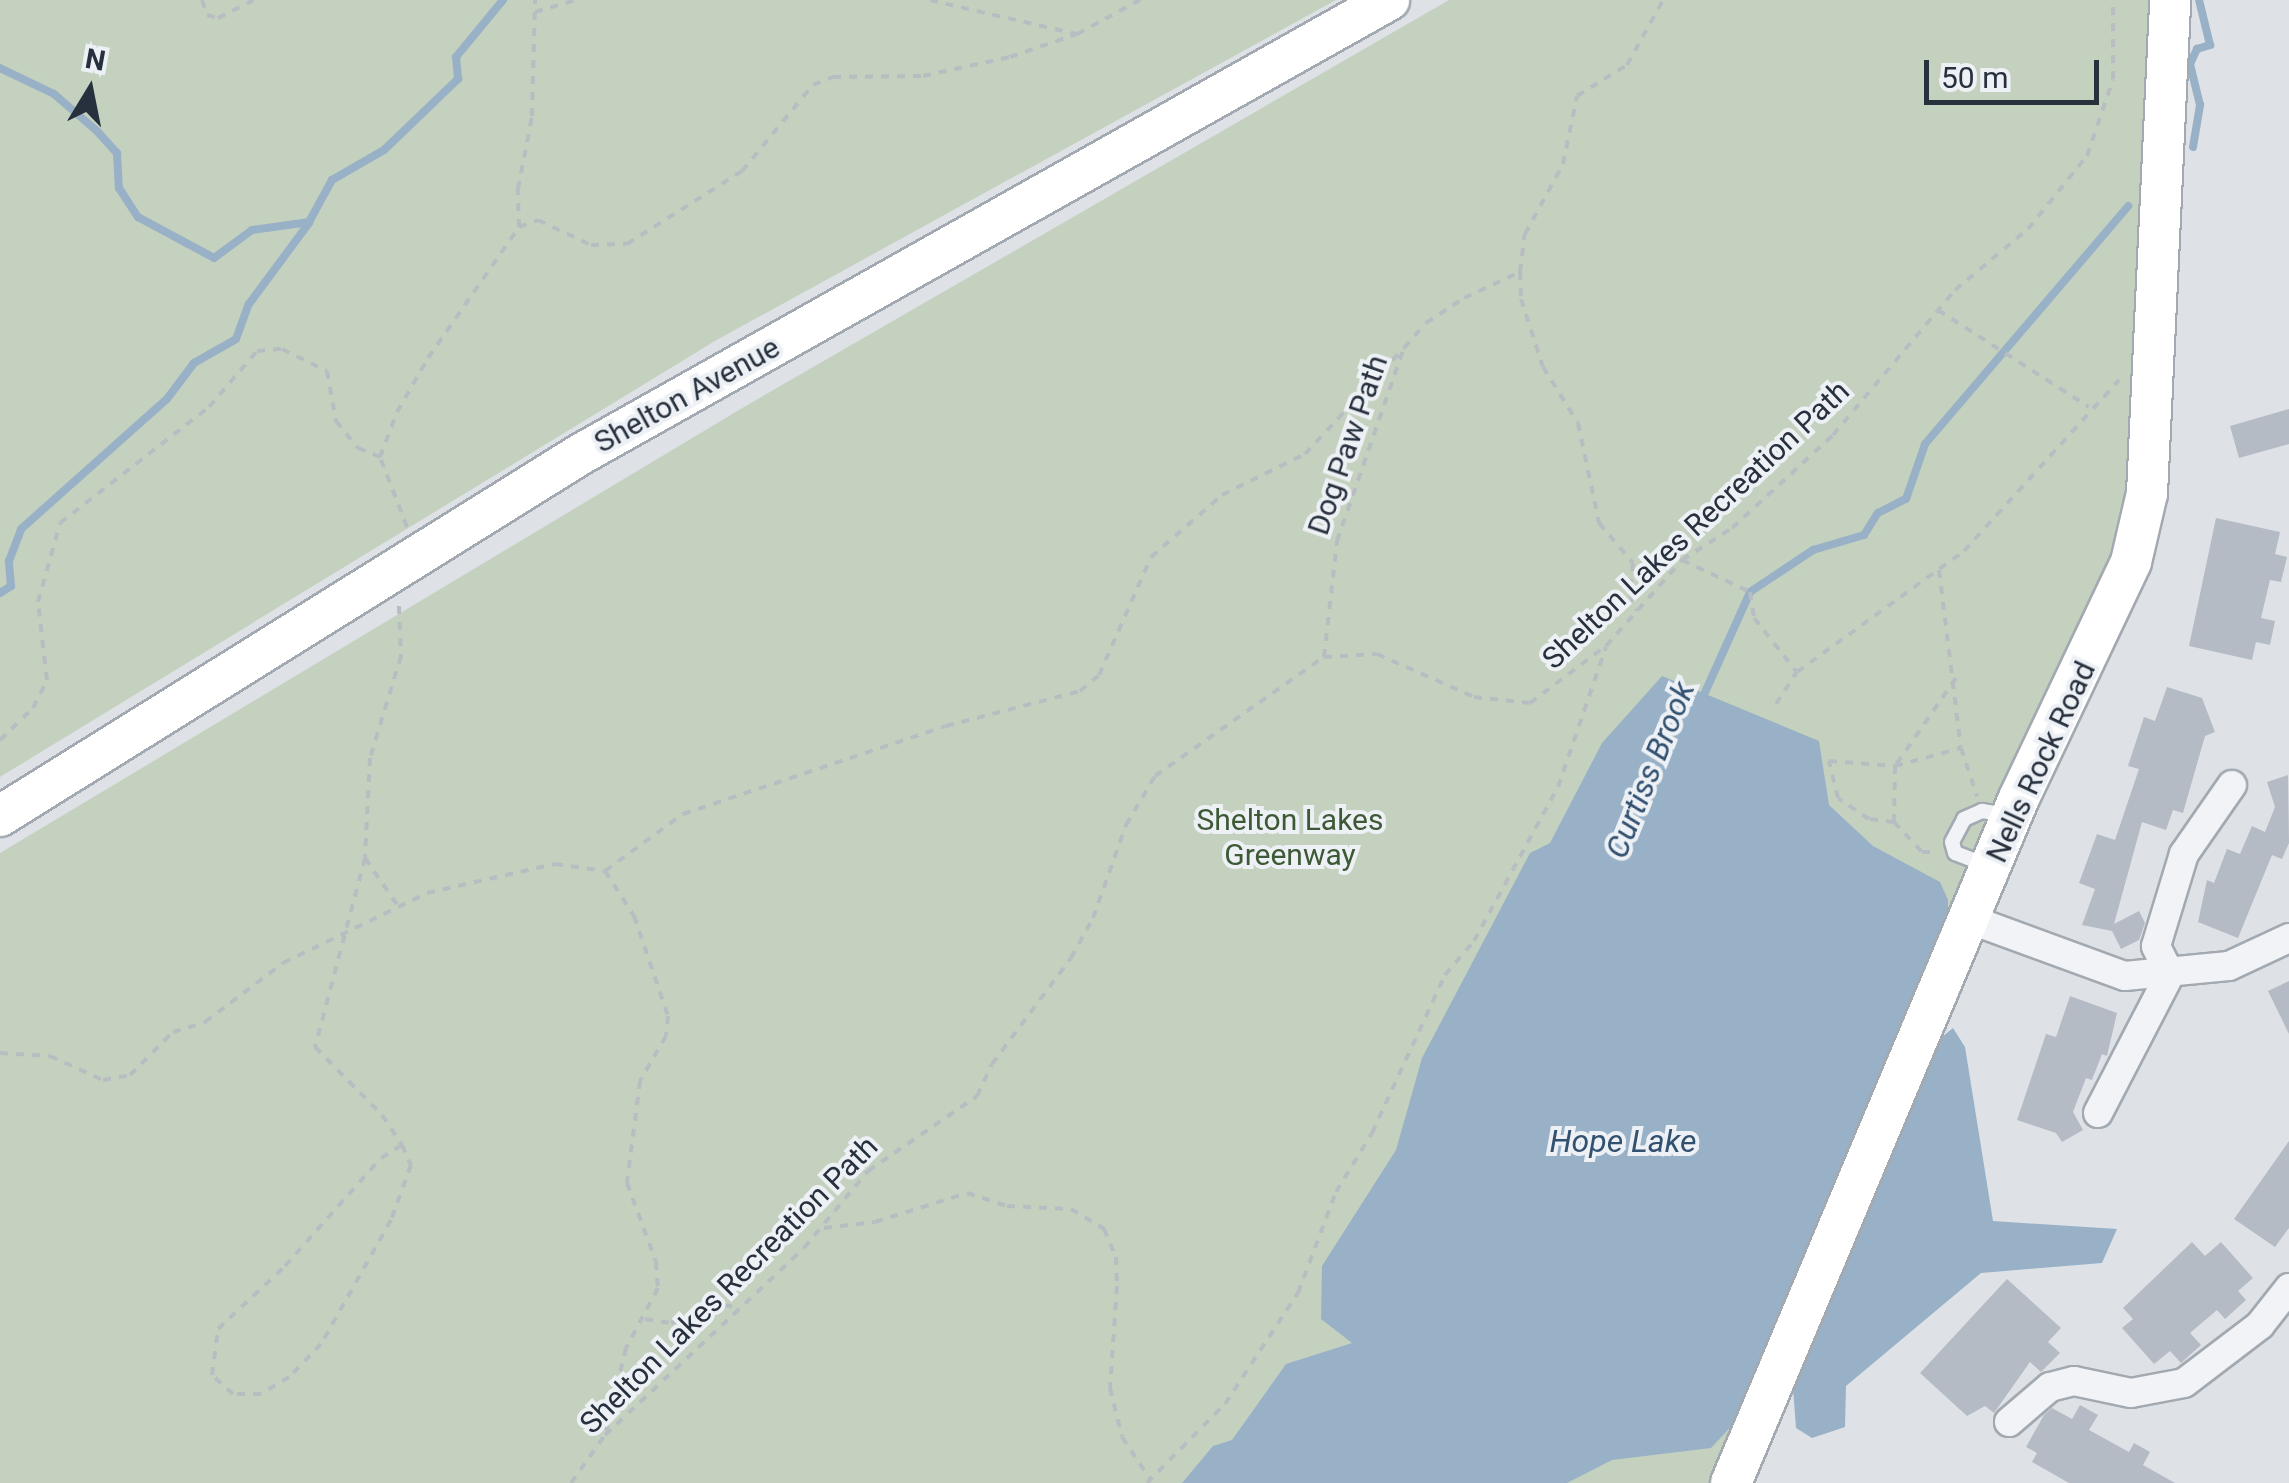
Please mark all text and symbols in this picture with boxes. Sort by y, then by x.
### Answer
north arrow [40,40,140,140]
scale bar [1929,40,2104,102]
text: N [83,42,108,78]
text: 50 m [1941,60,2008,95]
street label: Shelton Avenue [588,329,786,461]
street label: Dog Paw Path [1300,350,1396,540]
street label: Shelton Lakes Recreation Path [1535,373,1857,677]
street label: Nells Rock Road [1979,656,2103,868]
water label: Curtiss Brook [1597,676,1703,864]
park label: Shelton Lakes Greenway [1197,802,1383,872]
water label: Hope Lake [1549,1122,1697,1160]
street label: Shelton Lakes Recreation Path [573,1129,885,1441]

